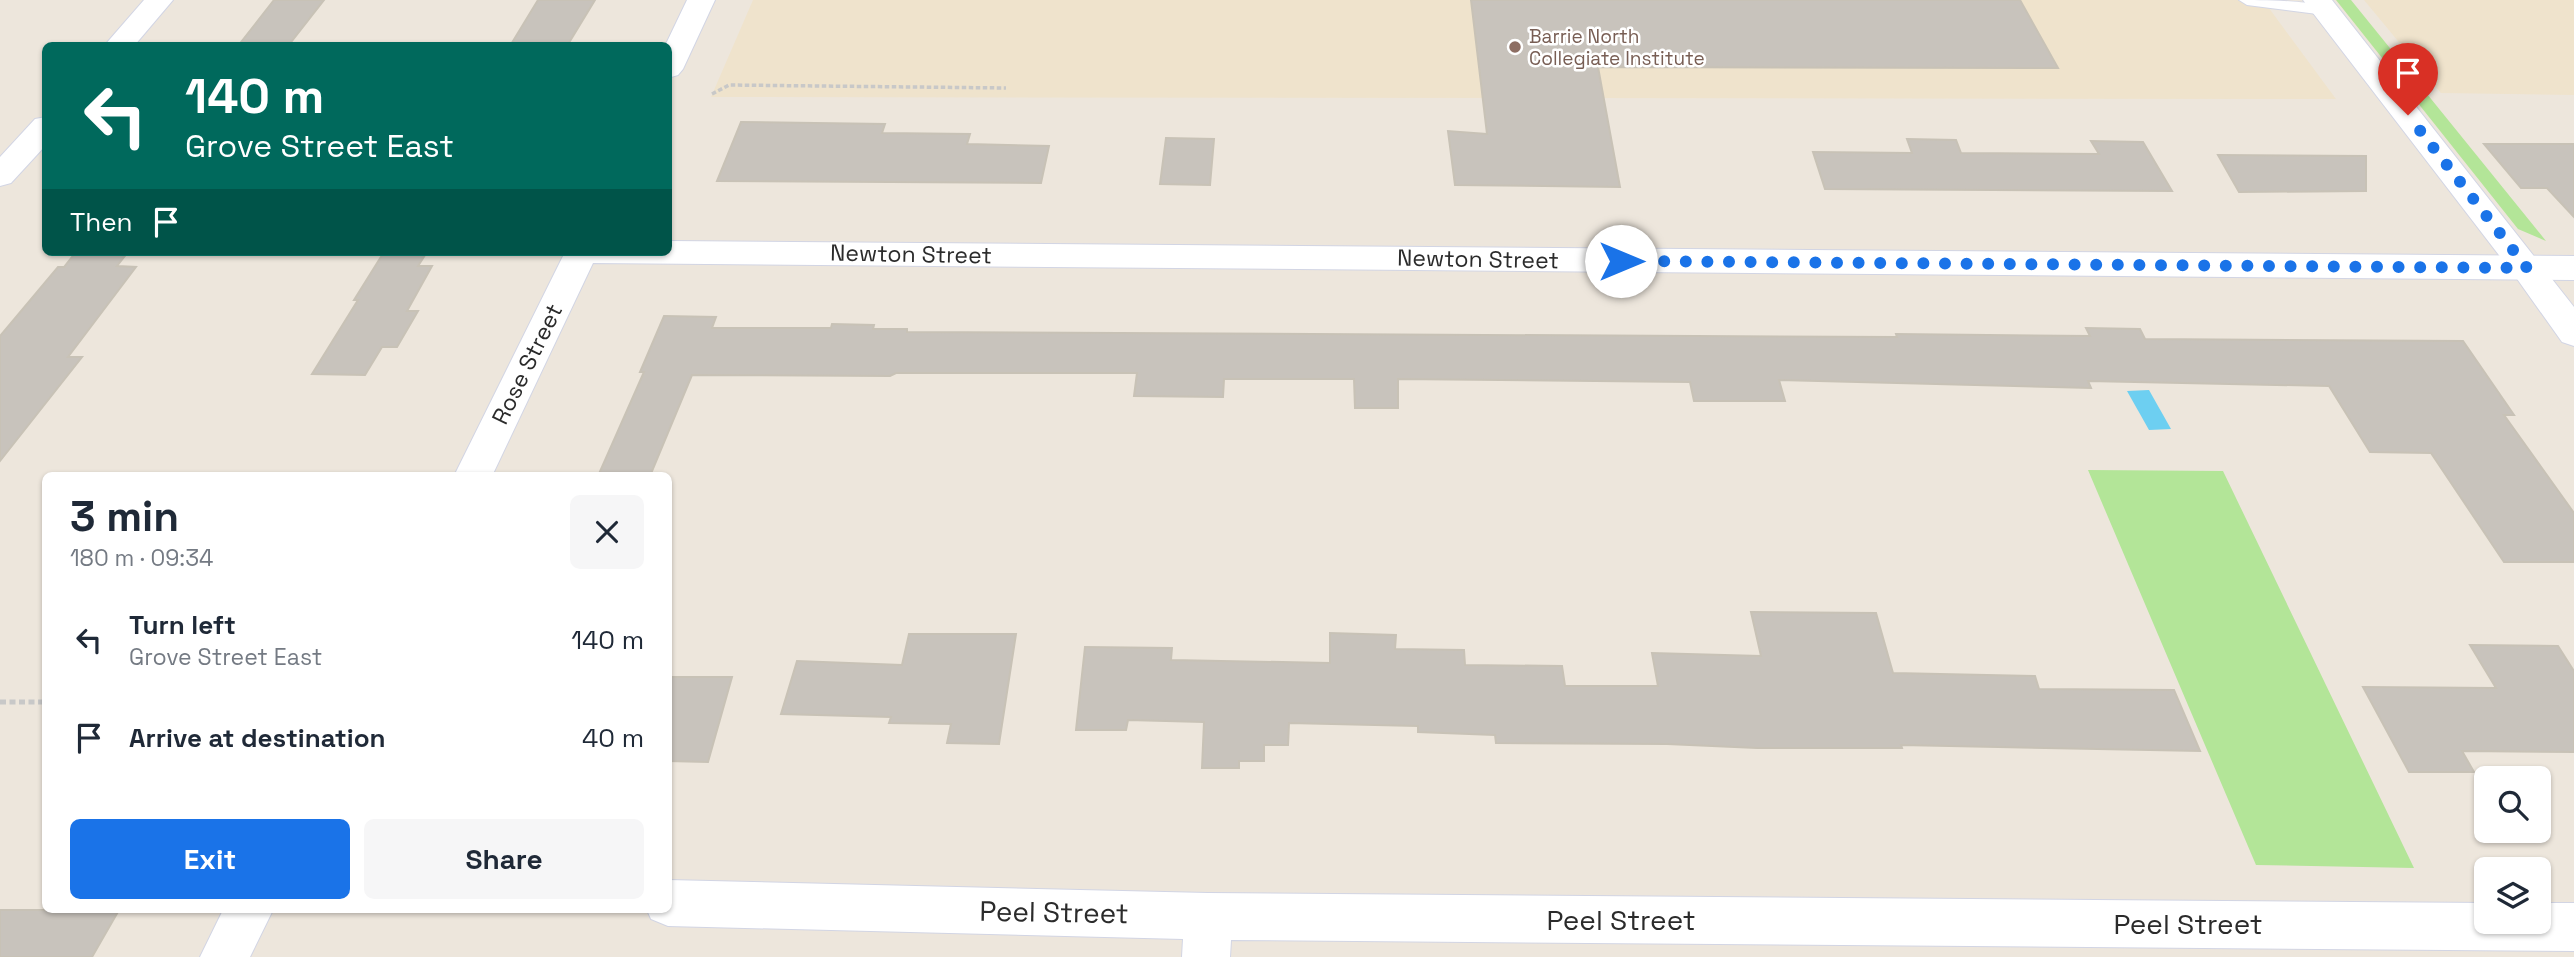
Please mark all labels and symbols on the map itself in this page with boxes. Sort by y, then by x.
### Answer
place label: Barrie North Collegiate Institute [1529,24,1705,71]
marker: Barrie North Collegiate Institute [1507,39,1523,55]
pin [2378,43,2438,115]
position arrow [1584,224,1658,298]
street label: Newton Street [830,238,992,270]
street label: Newton Street [1397,243,1559,275]
street label: Rose Street [485,299,569,429]
street label: Peel Street [979,893,1129,931]
street label: Peel Street [1546,902,1696,938]
street label: Peel Street [2113,906,2263,942]

